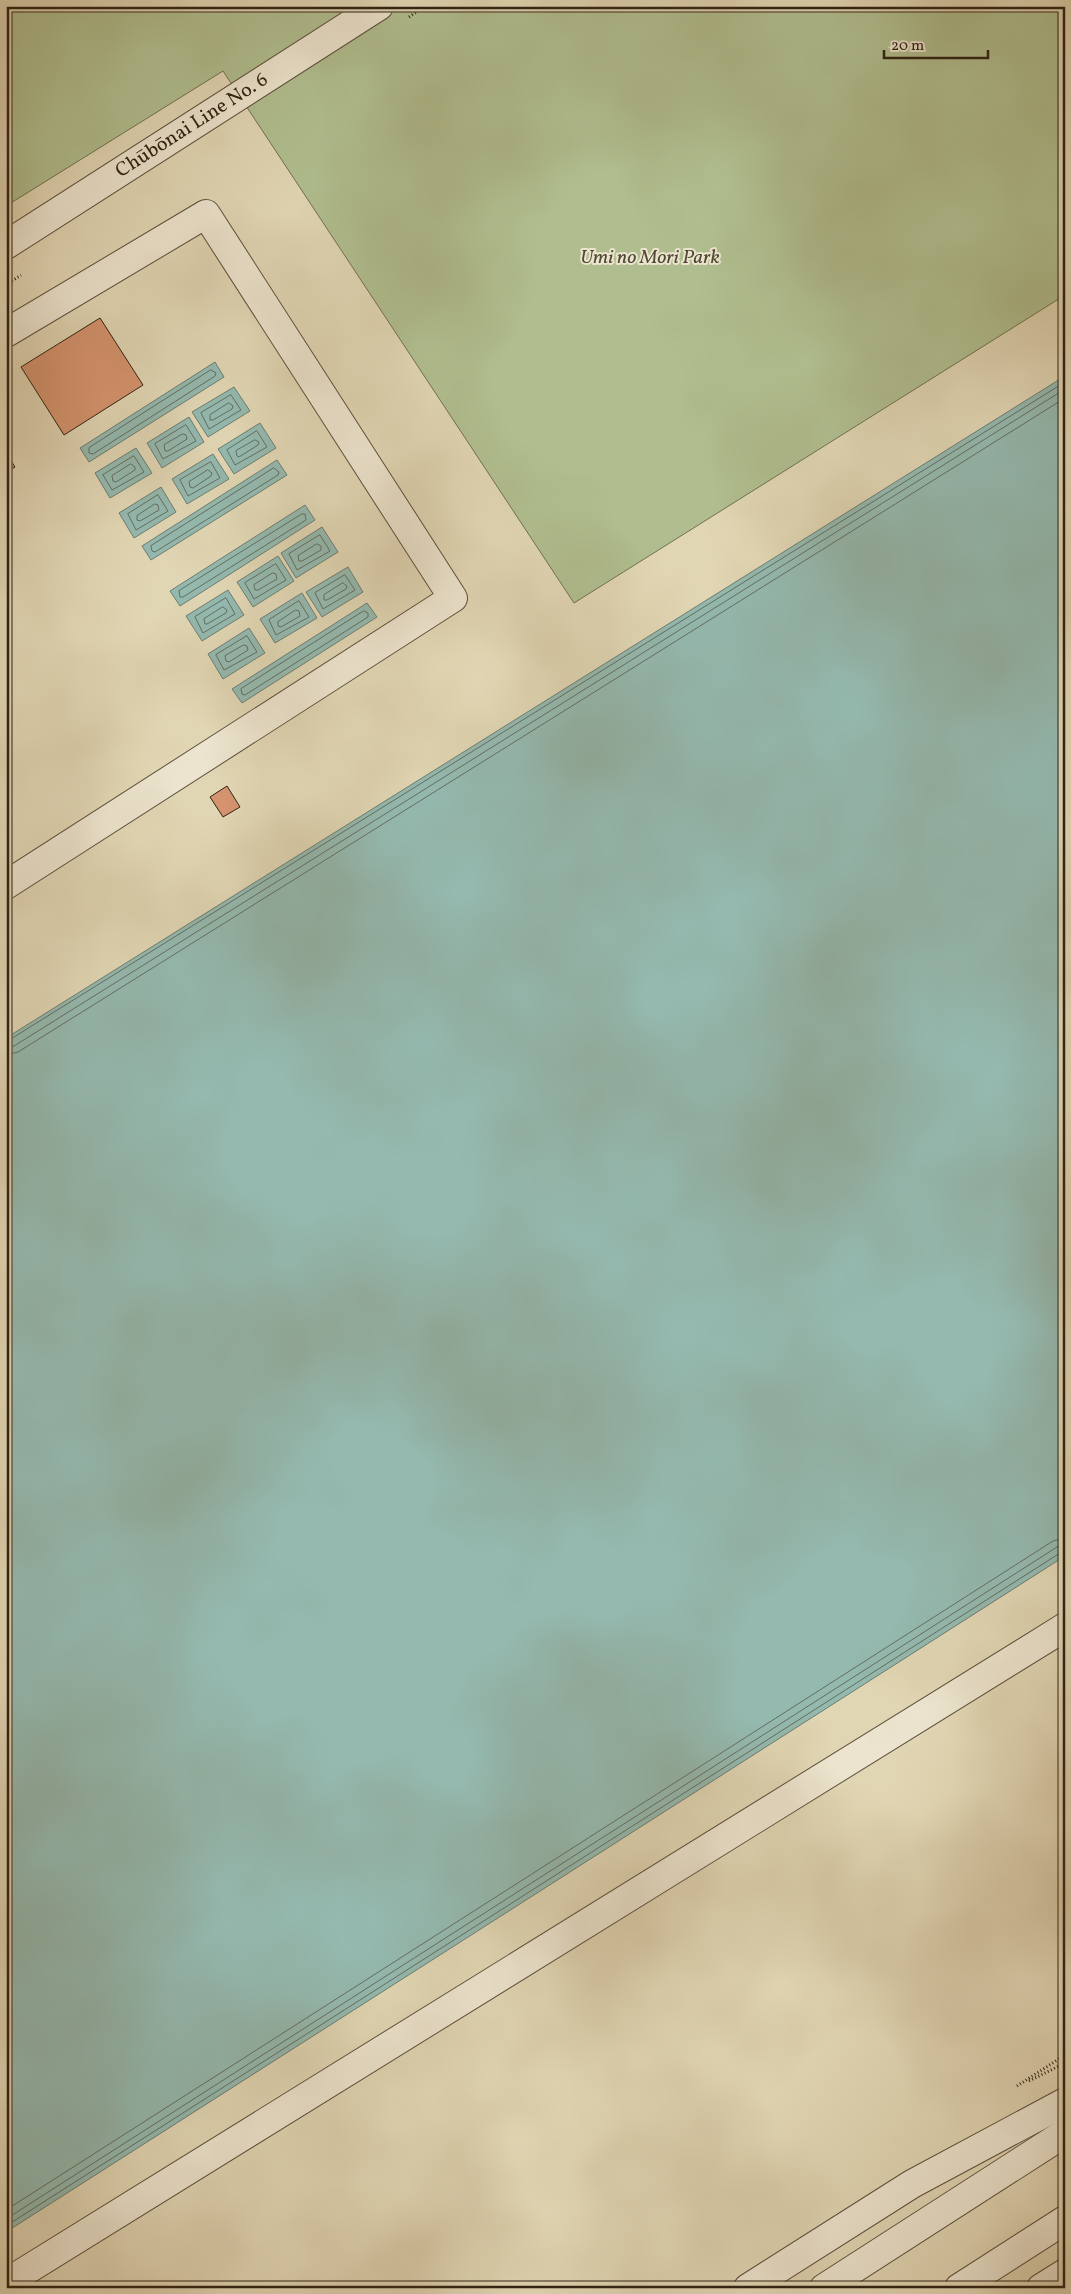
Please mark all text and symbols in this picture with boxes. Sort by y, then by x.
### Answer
scale bar [884,28,987,60]
text: 20 m [891,36,924,57]
street label: Chūbōnai Line No. 6 [110,66,274,185]
park label: Umi no Mori Park [580,244,720,272]

